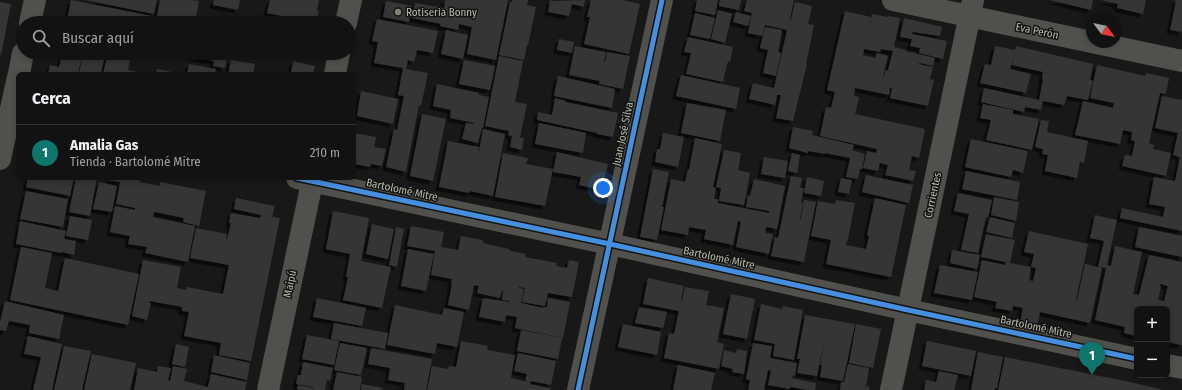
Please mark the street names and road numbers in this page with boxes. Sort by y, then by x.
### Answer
street label: Eva Perón [1014,20,1060,42]
street label: Juan José Silva [610,101,636,167]
street label: Corrientes [922,171,944,219]
street label: Bartolomé Mitre [365,176,439,204]
street label: Bartolomé Mitre [682,244,756,272]
street label: Maipú [281,269,299,299]
street label: Bartolomé Mitre [999,313,1073,341]

